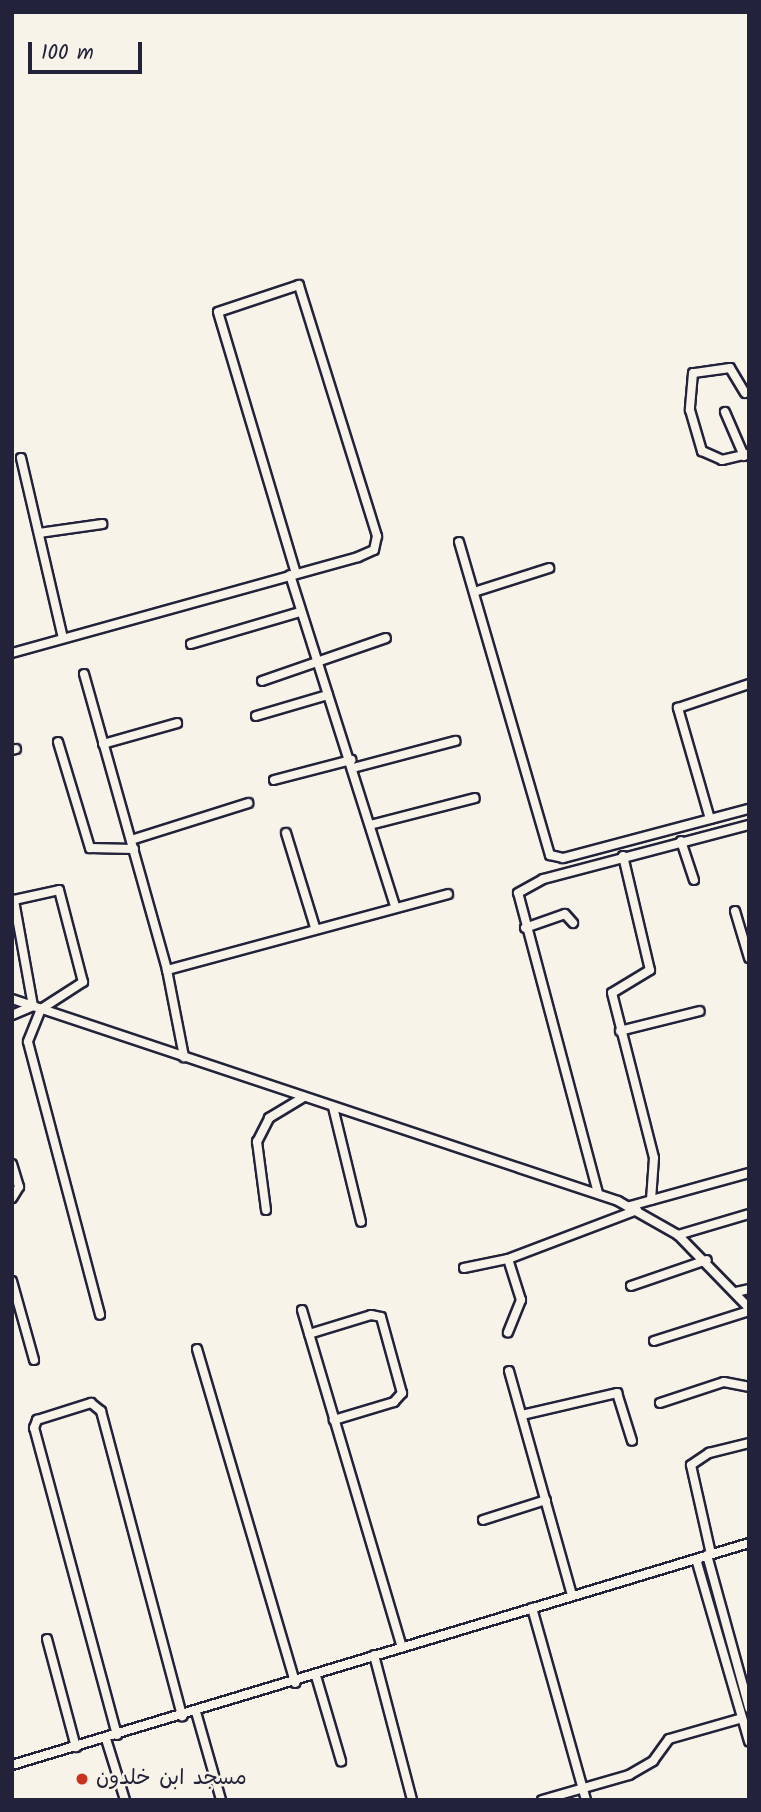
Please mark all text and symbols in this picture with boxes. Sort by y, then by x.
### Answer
scale bar [32,28,145,72]
text: 100 m [41,37,94,70]
place label: مسجد ابن خلدون [96,1766,247,1792]
marker: مسجد ابن خلدون [74,1771,90,1787]

